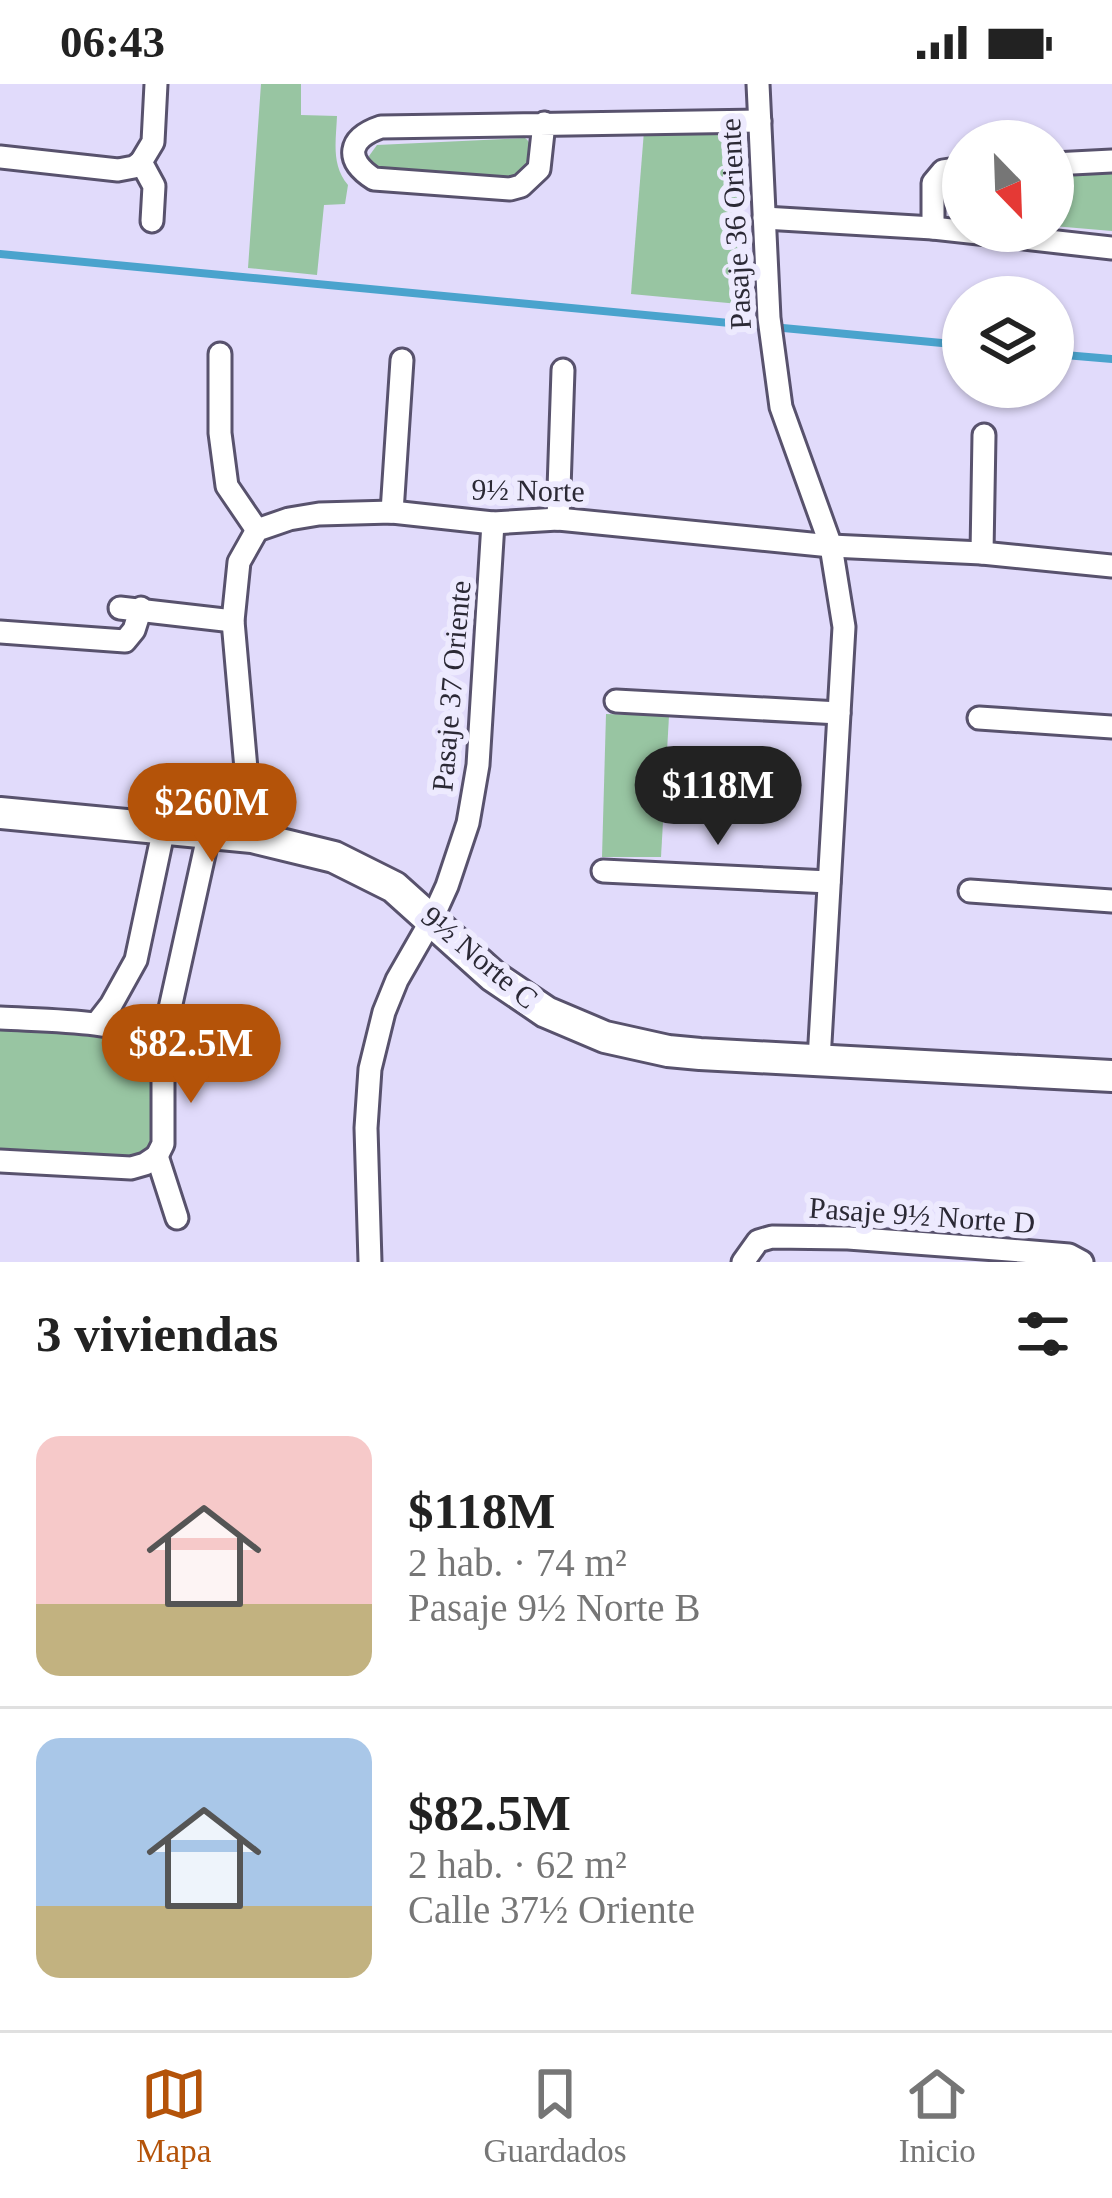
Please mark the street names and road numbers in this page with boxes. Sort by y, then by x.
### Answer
street label: Pasaje 36 Oriente [713,117,757,331]
street label: 9½ Norte [471,473,585,507]
street label: Pasaje 37 Oriente [425,579,477,793]
street label: 9½ Norte C [415,899,545,1015]
street label: Pasaje 9½ Norte D [808,1191,1036,1239]

